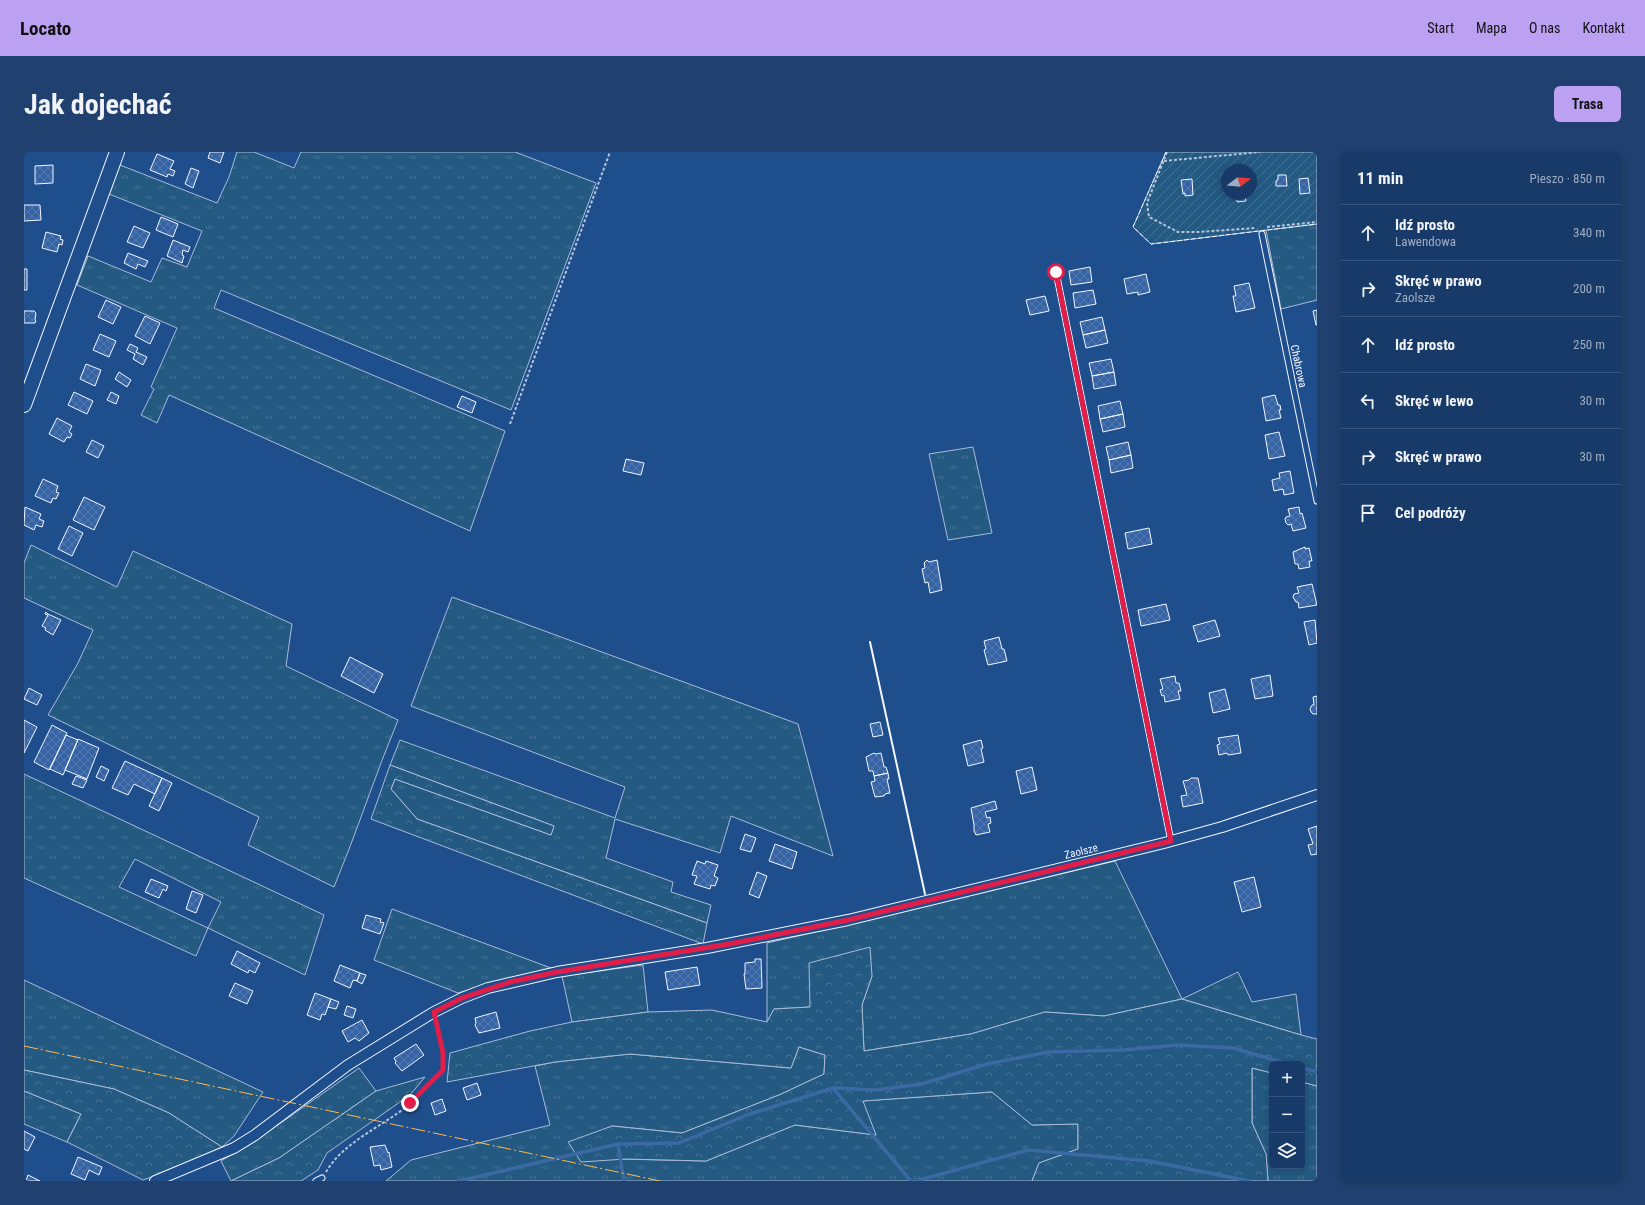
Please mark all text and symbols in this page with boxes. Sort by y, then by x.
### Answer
text: Locato [20,17,71,40]
text: Start [1427,20,1454,36]
text: Mapa [1476,20,1507,36]
text: O nas [1529,20,1560,36]
text: Kontakt [1582,20,1625,36]
button: Trasa [1554,86,1621,122]
text: Jak dojechać [24,88,172,121]
north arrow [1221,164,1257,200]
text: 11 min [1357,168,1403,188]
text: Pieszo · 850 m [1530,171,1605,186]
text: Idź prosto [1395,216,1455,234]
icon: ahead [1357,222,1379,244]
text: 340 m [1573,225,1605,240]
text: Lawendowa [1395,234,1456,249]
route start [1047,263,1065,281]
text: Skręć w prawo [1395,272,1482,290]
icon: right [1357,278,1379,300]
text: 200 m [1573,281,1605,296]
text: Zaolsze [1395,290,1435,305]
icon: ahead [1357,334,1379,356]
text: Idź prosto [1395,336,1455,354]
text: 250 m [1573,337,1605,352]
street label: Chabrowa [1288,344,1309,389]
icon: left [1357,390,1379,412]
text: Skręć w lewo [1395,392,1474,410]
text: 30 m [1579,393,1605,408]
icon: right [1357,446,1379,468]
text: Skręć w prawo [1395,448,1482,466]
text: 30 m [1579,449,1605,464]
icon: arrive [1357,502,1379,524]
text: Cel podróży [1395,504,1466,522]
street label: Zaolsze [1063,841,1099,862]
map controls [1269,1061,1305,1169]
button: + [1269,1061,1305,1097]
route end [401,1094,419,1112]
button: − [1269,1097,1305,1133]
button: layers [1269,1133,1305,1169]

